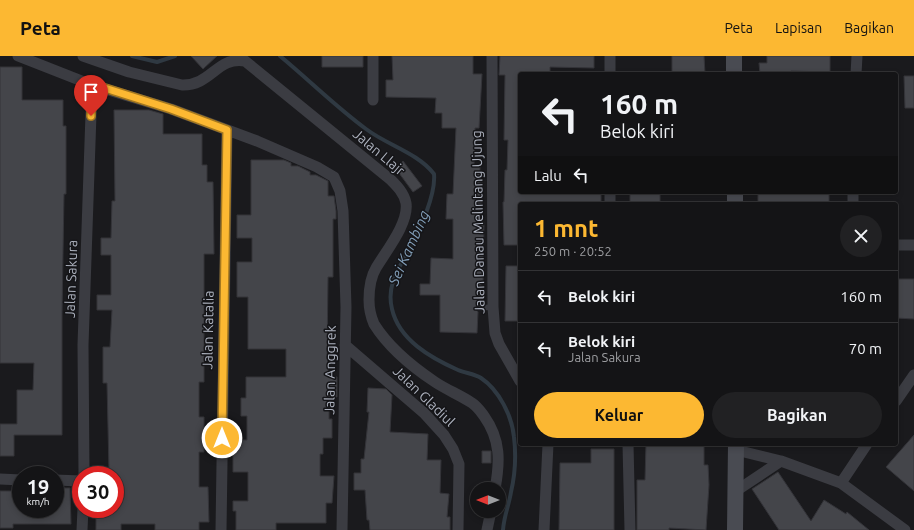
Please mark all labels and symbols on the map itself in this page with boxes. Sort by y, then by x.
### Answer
pin [74,75,108,116]
street label: Jalan Llajr [350,126,409,179]
street label: Jalan Danau Melintang Ujung [468,130,488,314]
water label: Sei Kambing [384,208,433,289]
street label: Jalan Sakura [62,240,80,318]
street label: Jalan Katalia [199,290,217,370]
street label: Jalan Anggrek [321,325,339,415]
street label: Jalan Gladiul [390,363,458,430]
position arrow [201,417,243,459]
speed limit sign: 30 [72,466,124,518]
north arrow [470,482,506,518]

